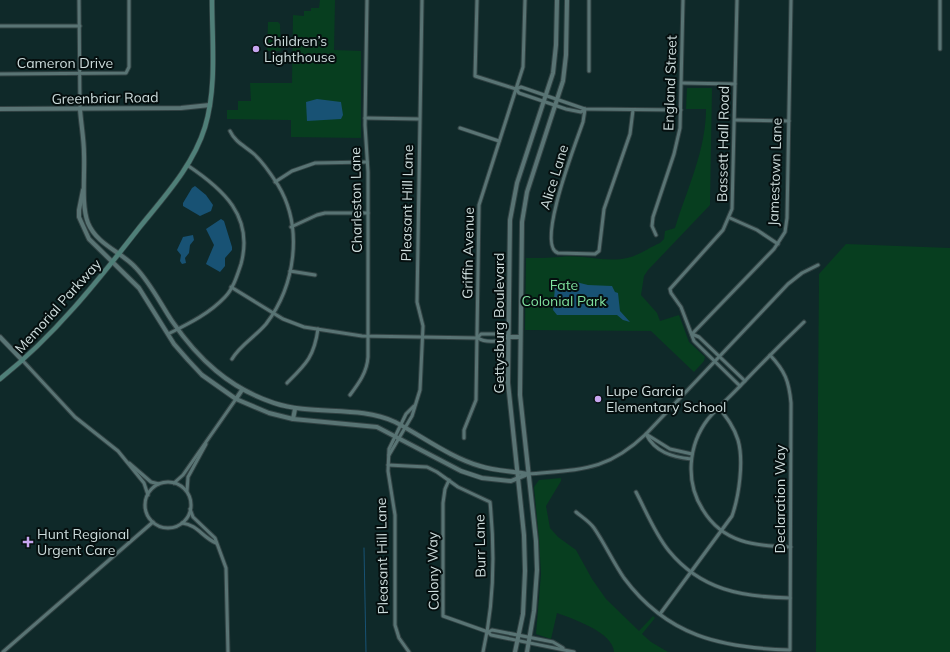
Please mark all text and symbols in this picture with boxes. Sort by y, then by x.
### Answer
place label: Children’s Lighthouse [264,32,335,66]
street label: England Street [659,35,681,131]
marker: Children’s Lighthouse [251,44,261,54]
street label: Cameron Drive [17,54,113,72]
street label: Bassett Hall Road [713,86,733,202]
street label: Greenbriar Road [51,88,159,108]
street label: Jamestown Lane [764,118,786,226]
street label: Alice Lane [536,142,572,212]
street label: Pleasant Hill Lane [397,144,417,262]
street label: Charleston Lane [346,147,366,253]
street label: Griffin Avenue [458,207,478,299]
street label: Gettysburg Boulevard [490,253,508,393]
street label: Memorial Parkway [11,255,105,357]
park label: Fate Colonial Park [522,276,607,310]
place label: Lupe Garcia Elementary School [606,382,726,416]
marker: Lupe Garcia Elementary School [593,394,603,404]
street label: Declaration Way [771,444,789,553]
street label: Pleasant Hill Lane [372,497,392,615]
street label: Burr Lane [470,514,490,578]
place label: Hunt Regional Urgent Care [37,525,129,559]
street label: Colony Way [423,531,443,610]
marker: Hunt Regional Urgent Care [22,536,34,548]

